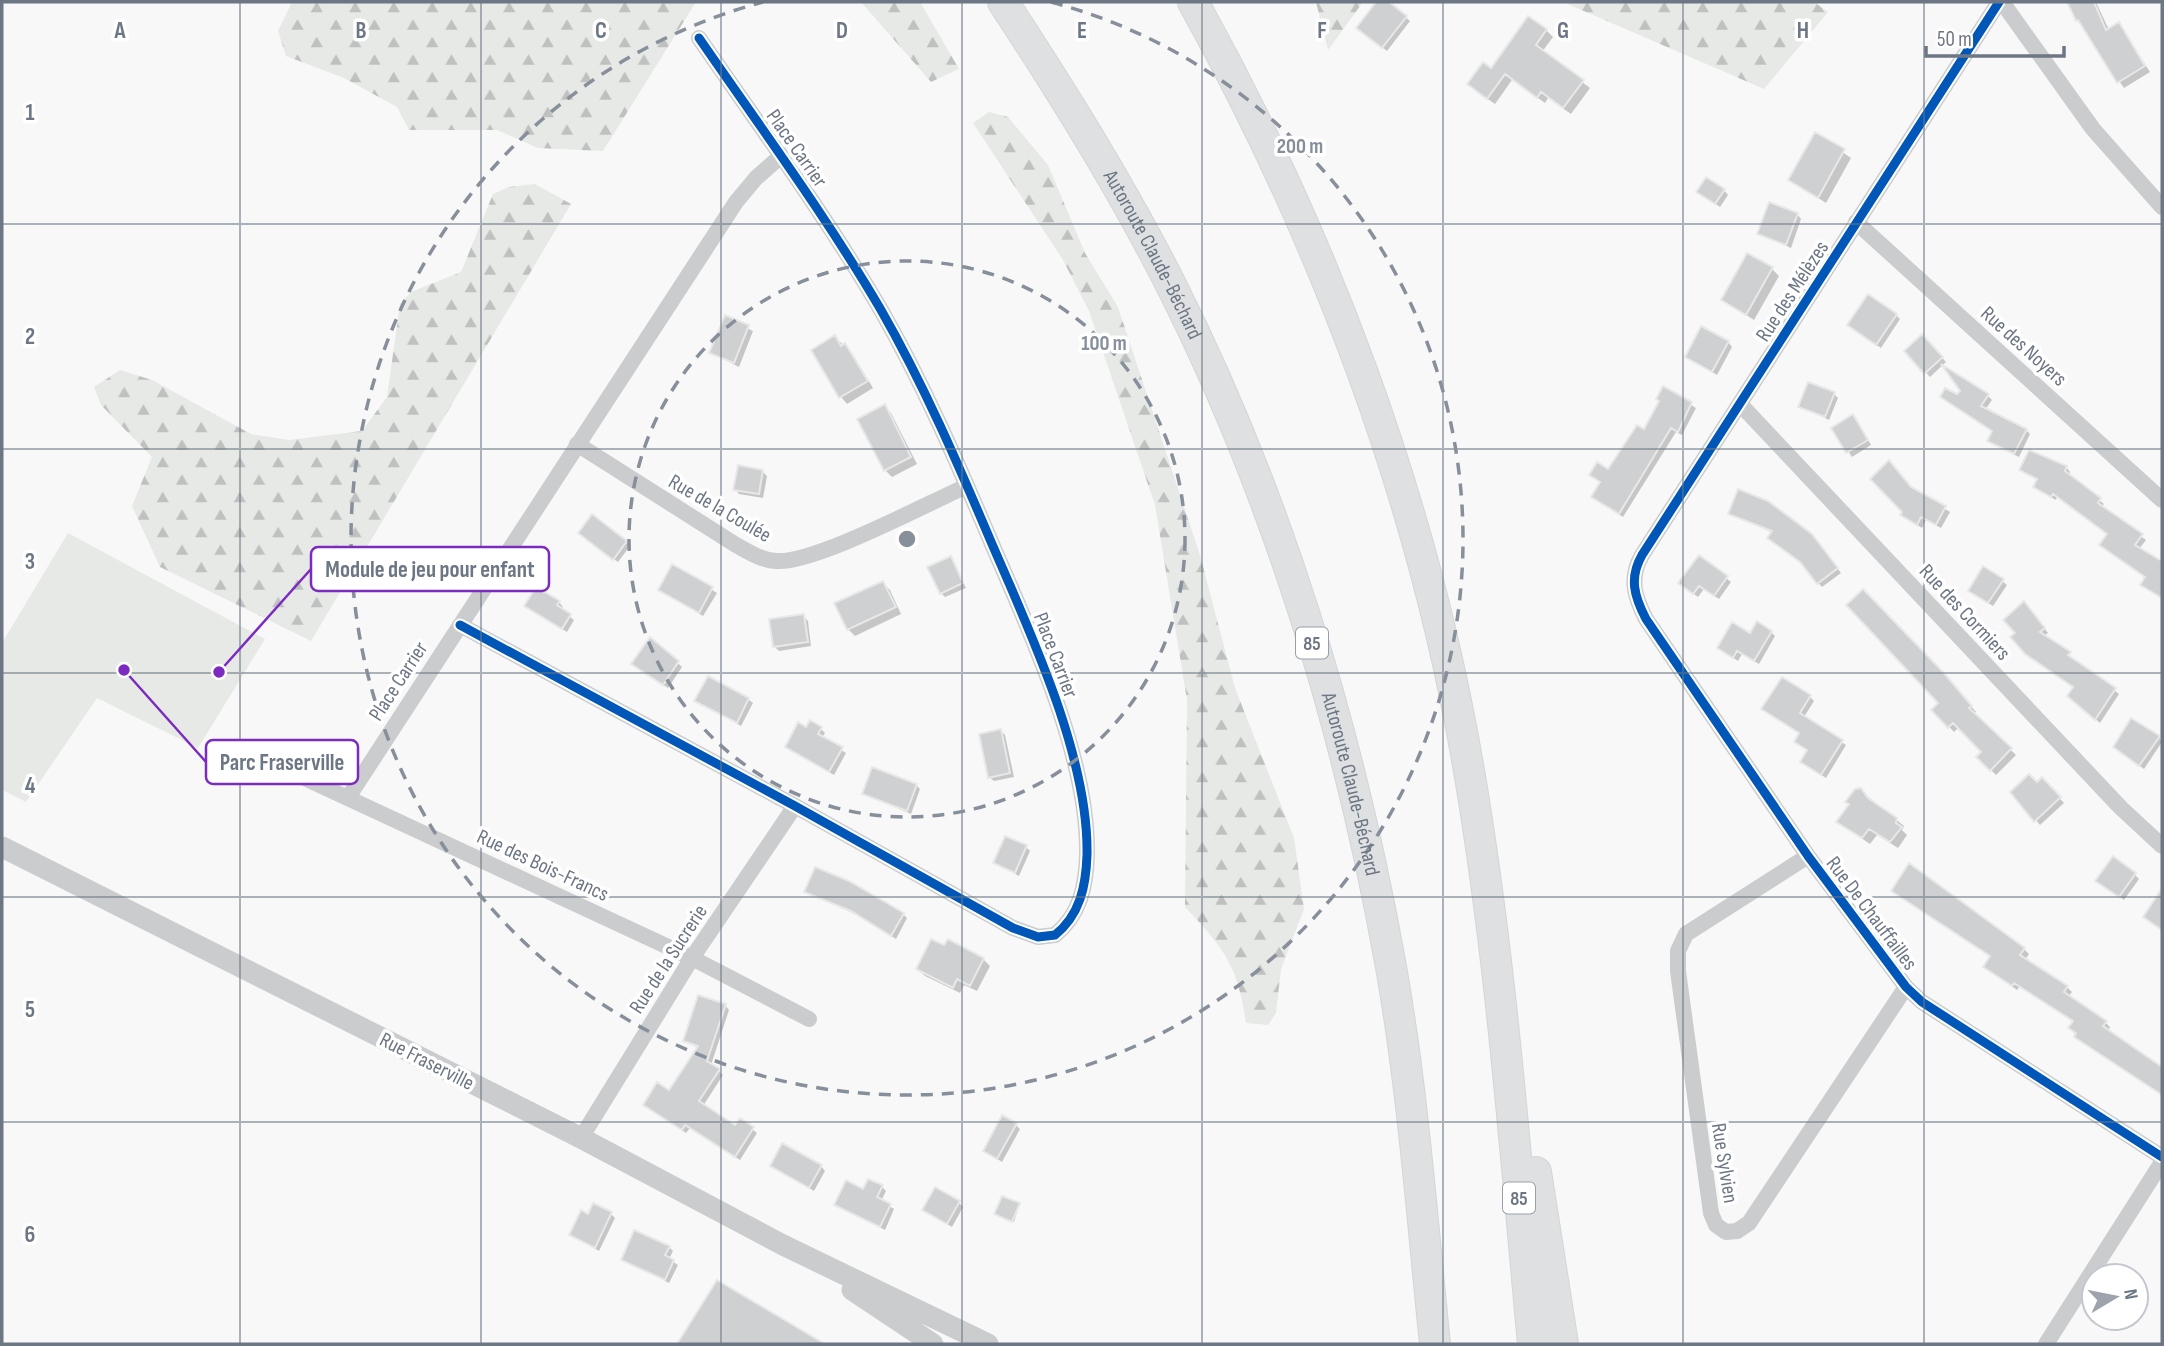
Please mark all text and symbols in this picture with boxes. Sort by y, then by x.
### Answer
scale bar [1926,14,2064,58]
text: A [114,17,127,45]
text: B [356,17,367,45]
text: C [595,17,607,45]
text: D [836,17,848,45]
text: E [1077,17,1087,45]
text: F [1317,17,1327,45]
text: G [1557,17,1569,45]
text: H [1797,17,1809,45]
text: 50 m [1937,27,1972,52]
text: 1 [25,99,35,127]
street label: Place Carrier [761,105,832,192]
text: 200 m [1277,134,1323,159]
street label: Autoroute Claude-Béchard [1097,165,1208,343]
street label: Rue des Mélèzes [1751,236,1834,346]
street label: Rue des Noyers [1975,301,2072,392]
text: 2 [25,323,35,351]
text: 100 m [1081,331,1127,356]
street label: Rue de la Coulée [664,469,776,548]
centre of rings [895,527,919,551]
callout: Module de jeu pour enfant [311,547,549,591]
text: 3 [25,548,35,576]
text: Module de jeu pour enfant [325,556,535,584]
street label: Rue des Cormiers [1914,559,2015,666]
street label: Place Carrier [1028,609,1083,701]
road number: 85 [1296,628,1328,658]
street label: Place Carrier [364,637,433,726]
street label: Autoroute Claude-Béchard [1315,689,1385,878]
callout: Parc Fraserville [206,740,358,784]
text: Parc Fraserville [220,749,344,777]
text: 4 [25,772,36,800]
street label: Rue des Bois-Francs [473,824,613,907]
street label: Rue De Chauffailles [1821,851,1923,975]
street label: Rue de la Sucrerie [624,900,713,1018]
text: 5 [25,996,35,1024]
street label: Rue Fraserville [375,1027,478,1096]
street label: Rue Sylvien [1706,1121,1743,1205]
road number: 85 [1503,1182,1535,1214]
text: 6 [25,1221,35,1249]
north arrow [2080,1262,2150,1332]
text: N [2118,1287,2142,1301]

